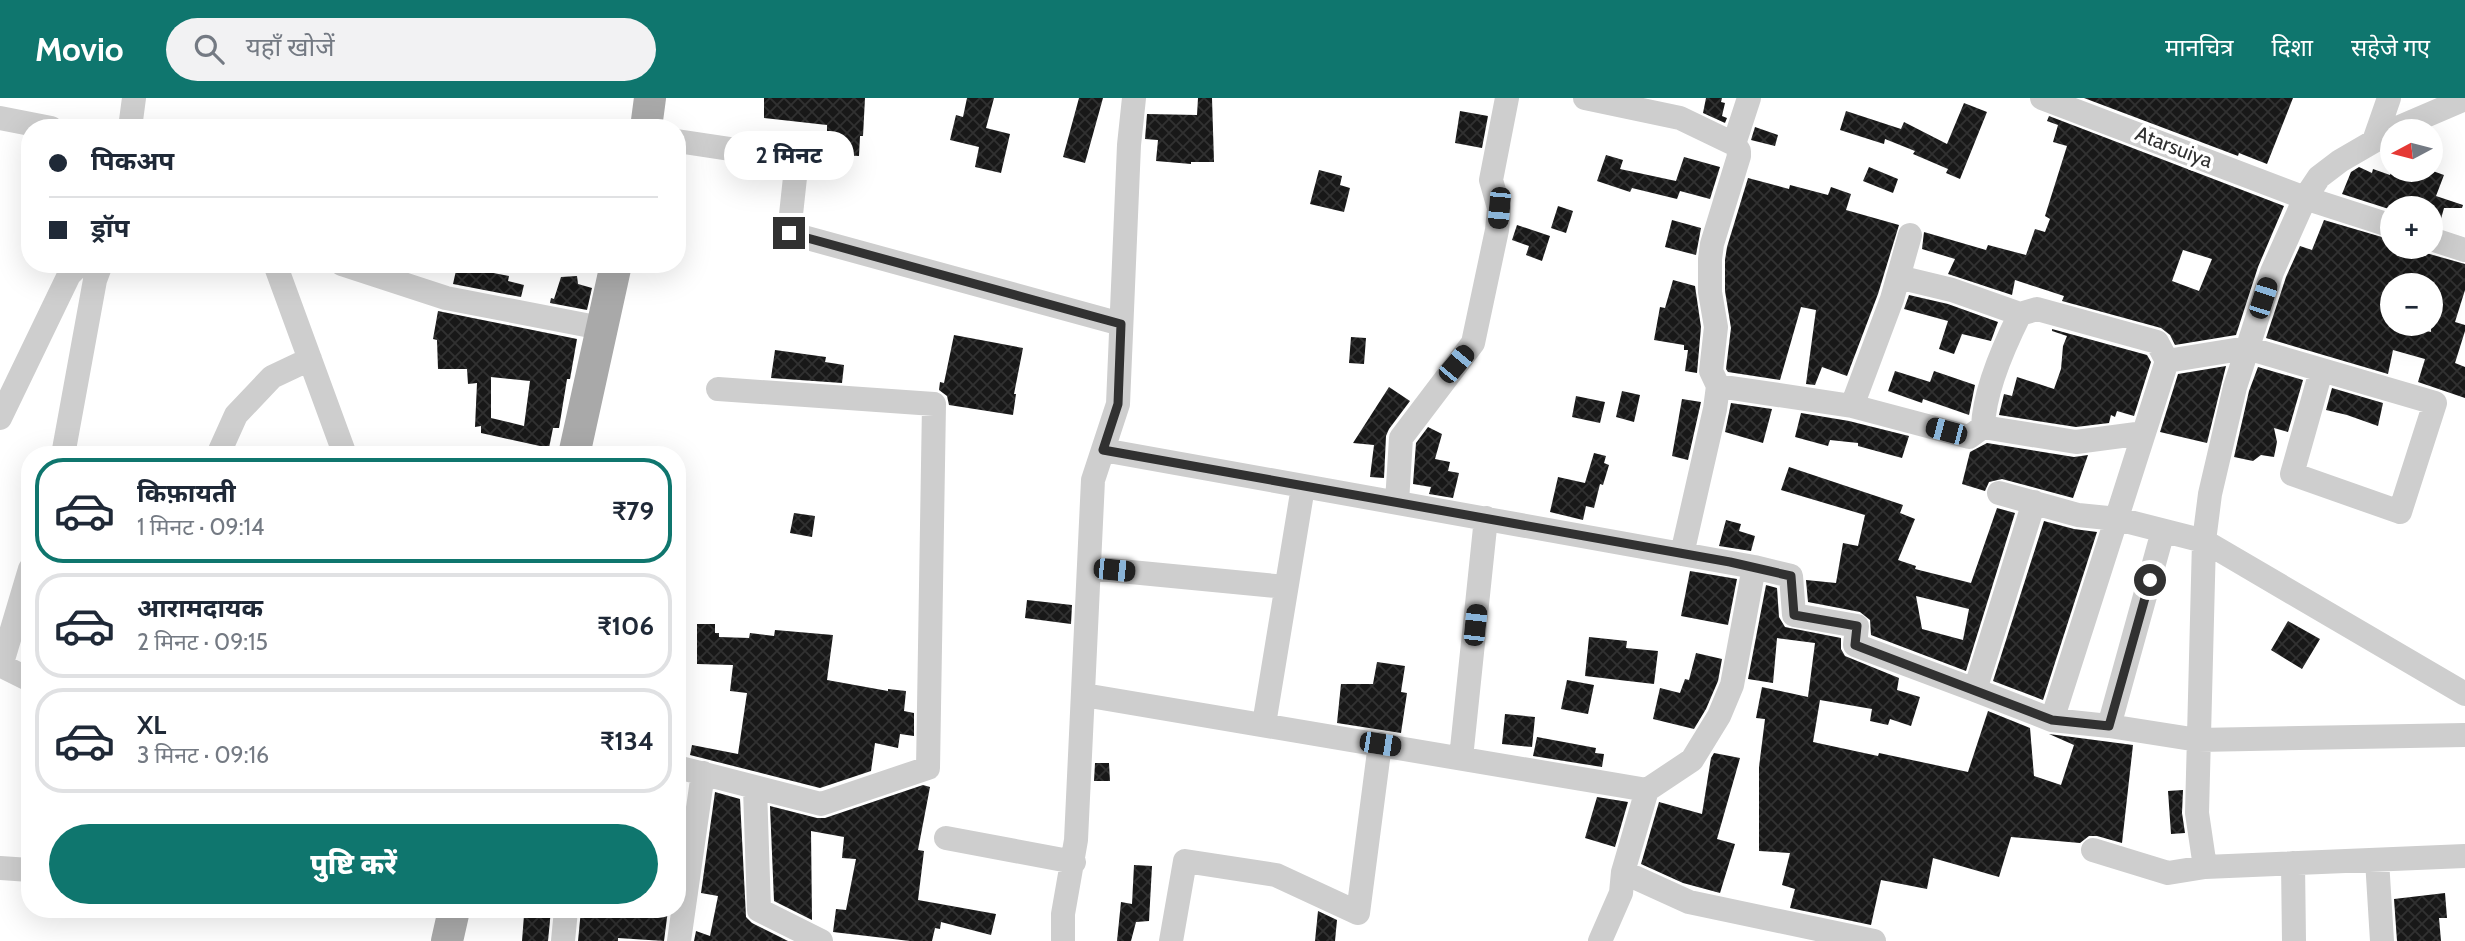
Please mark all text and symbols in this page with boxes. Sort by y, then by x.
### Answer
search box [166,18,656,81]
text: Movio [35,29,124,69]
icon: search [190,30,228,68]
text: यहाँ खोजें [246,31,334,63]
text: मानचित्र [2165,33,2234,62]
text: दिशा [2272,33,2313,62]
text: सहेजे गए [2351,33,2430,62]
north arrow [2380,119,2443,182]
map controls [2380,119,2443,336]
street label: Atarsuiya [2132,120,2216,173]
callout: 2 मिनट [724,131,854,180]
text: 2 मिनट [756,141,822,169]
text: पिकअप [91,145,174,177]
car [1487,186,1512,230]
button: + [2380,196,2443,259]
text: ड्रॉप [91,212,129,244]
route end [773,217,805,249]
button: − [2380,273,2443,336]
car [2247,275,2280,321]
car [1435,341,1478,387]
car [1923,415,1970,447]
text: किफ़ायती [137,477,236,509]
icon: car [53,479,116,542]
text: ₹79 [612,495,654,527]
text: 1 मिनट · 09:14 [137,513,264,541]
car [1093,557,1136,583]
route start [2134,564,2166,596]
text: आरामदायक [137,592,263,624]
icon: car [53,594,116,657]
car [1463,603,1488,647]
text: ₹106 [597,610,654,642]
text: 2 मिनट · 09:15 [137,628,268,656]
icon: car [53,709,116,772]
text: XL [137,709,166,741]
text: ₹134 [600,725,654,757]
car [1358,730,1403,758]
text: 3 मिनट · 09:16 [137,741,269,769]
button: पुष्टि करें [49,824,658,904]

